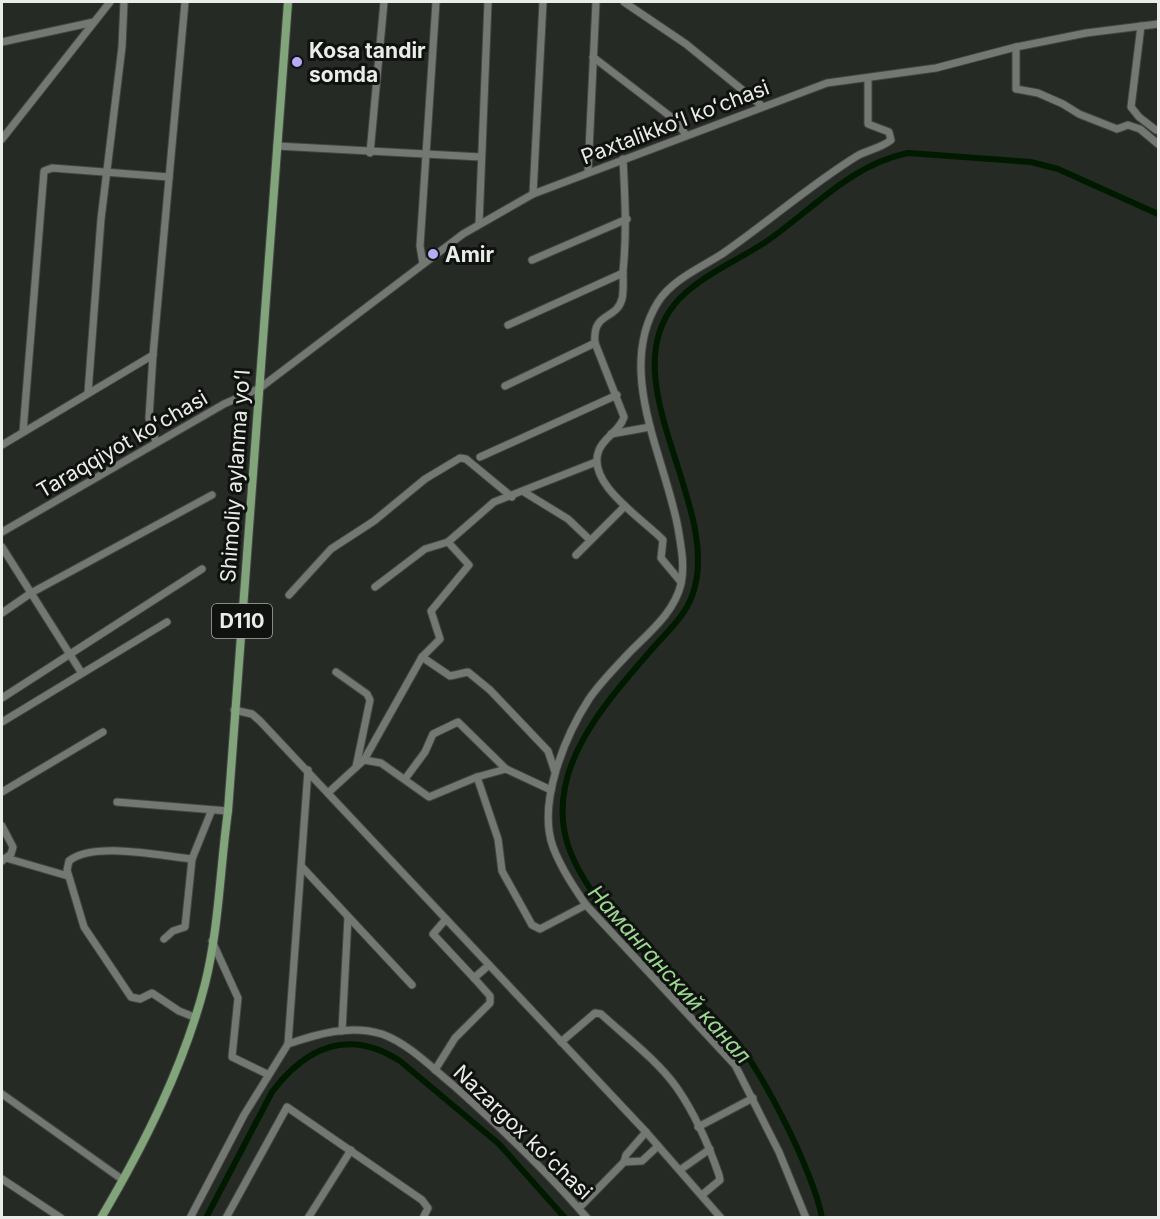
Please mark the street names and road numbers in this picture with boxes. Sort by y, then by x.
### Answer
street label: Paxtalikkoʻl koʻchasi [577,75,773,169]
street label: Shimoliy aylanma yoʻl [215,369,255,583]
street label: Taraqqiyot koʻchasi [32,385,212,503]
road number: D110 [212,604,272,638]
street label: Nazargox koʻchasi [449,1060,597,1204]

